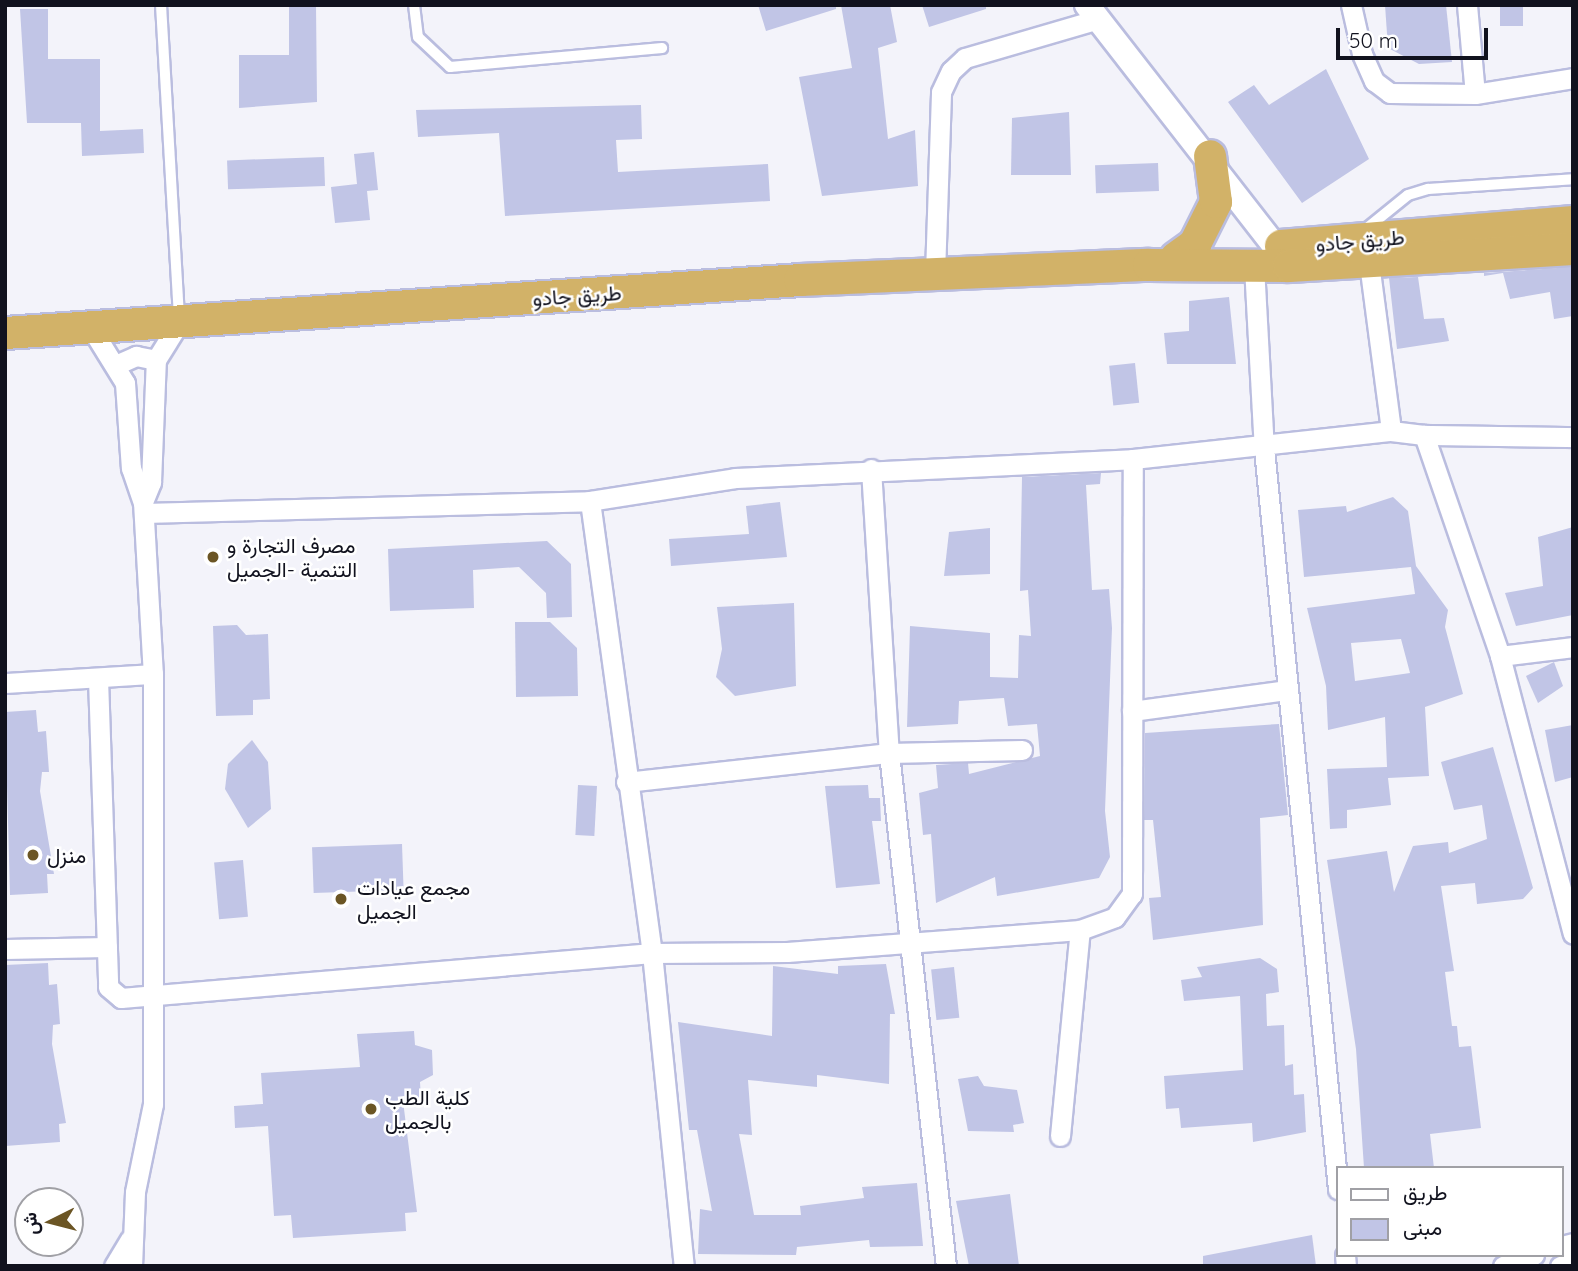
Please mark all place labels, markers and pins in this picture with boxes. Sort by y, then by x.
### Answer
place label: مصرف التجارة و التنمية -الجميل [227,532,357,582]
marker: مصرف التجارة و التنمية -الجميل [205,549,221,565]
place label: منزل [47,842,86,868]
marker: منزل [25,847,41,863]
place label: مجمع عيادات الجميل [357,874,470,924]
marker: مجمع عيادات الجميل [331,889,351,909]
place label: كلية الطب بالجميل [385,1084,470,1134]
marker: كلية الطب بالجميل [363,1101,379,1117]

